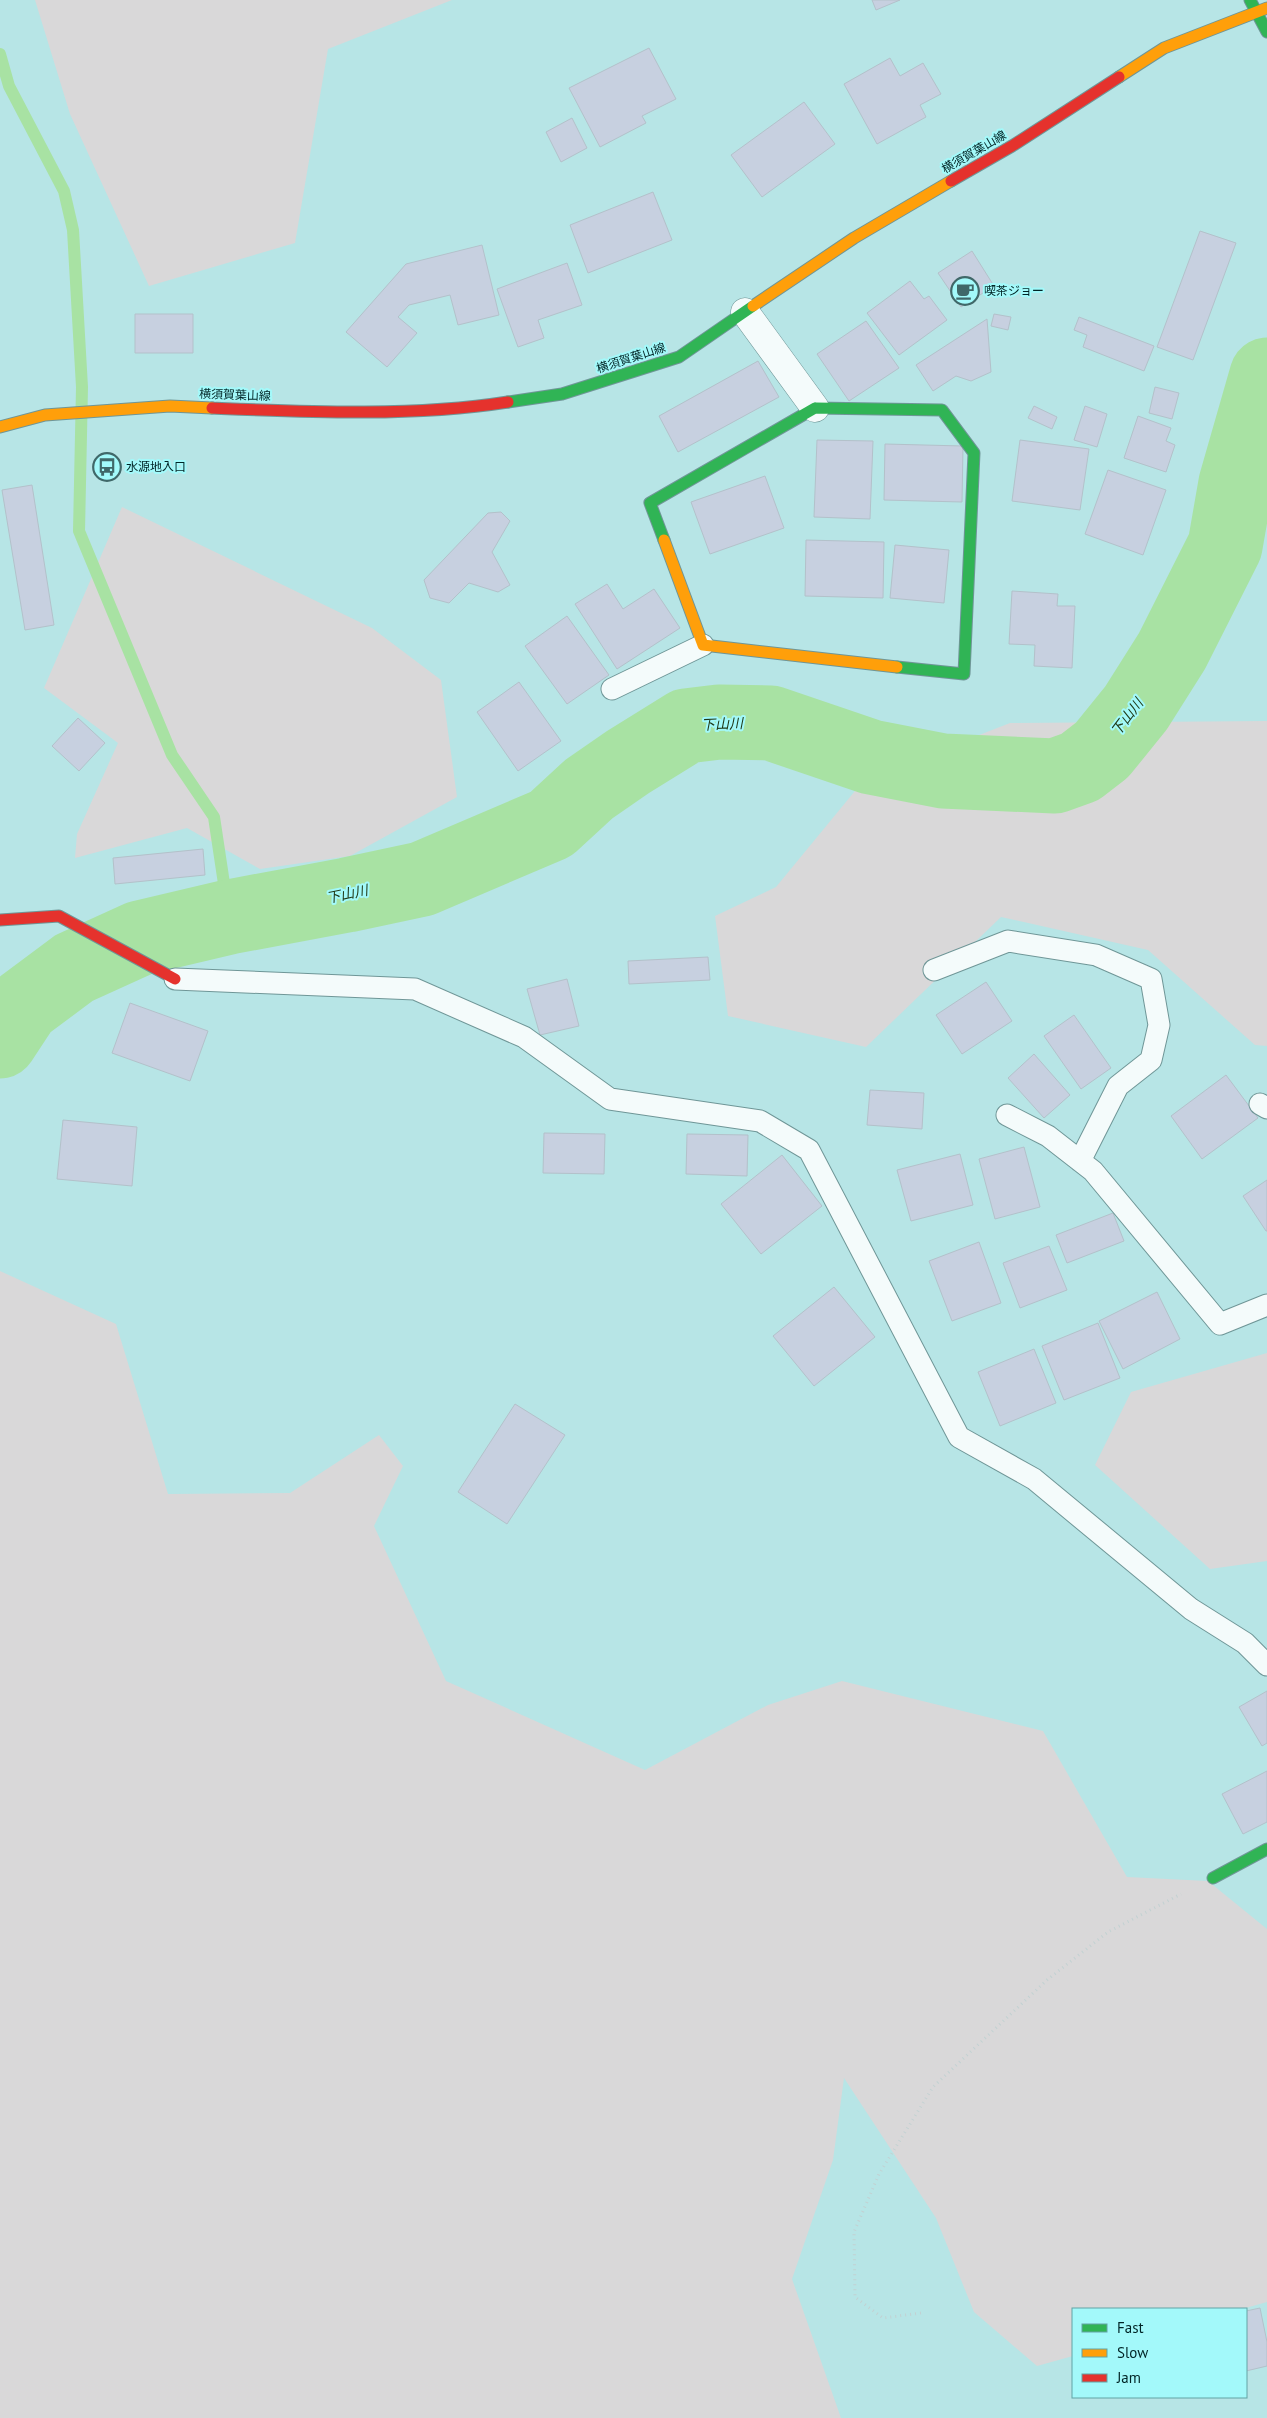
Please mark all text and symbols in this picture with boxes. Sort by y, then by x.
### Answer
street label: 横須賀葉山線 [939,127,1009,176]
cafe icon: 喫茶ジョー [950,276,980,306]
place label: 喫茶ジョー [984,283,1044,298]
street label: 横須賀葉山線 [594,339,667,376]
street label: 横須賀葉山線 [199,386,271,403]
bus stop icon: 水源地入口 [92,452,122,482]
place label: 水源地入口 [126,459,186,474]
water label: 下山川 [1107,693,1148,739]
water label: 下山川 [701,714,745,734]
water label: 下山川 [325,880,371,907]
legend [1072,2308,1247,2398]
text: Fast [1117,2318,1144,2337]
text: Slow [1117,2343,1148,2362]
text: Jam [1116,2368,1141,2387]

